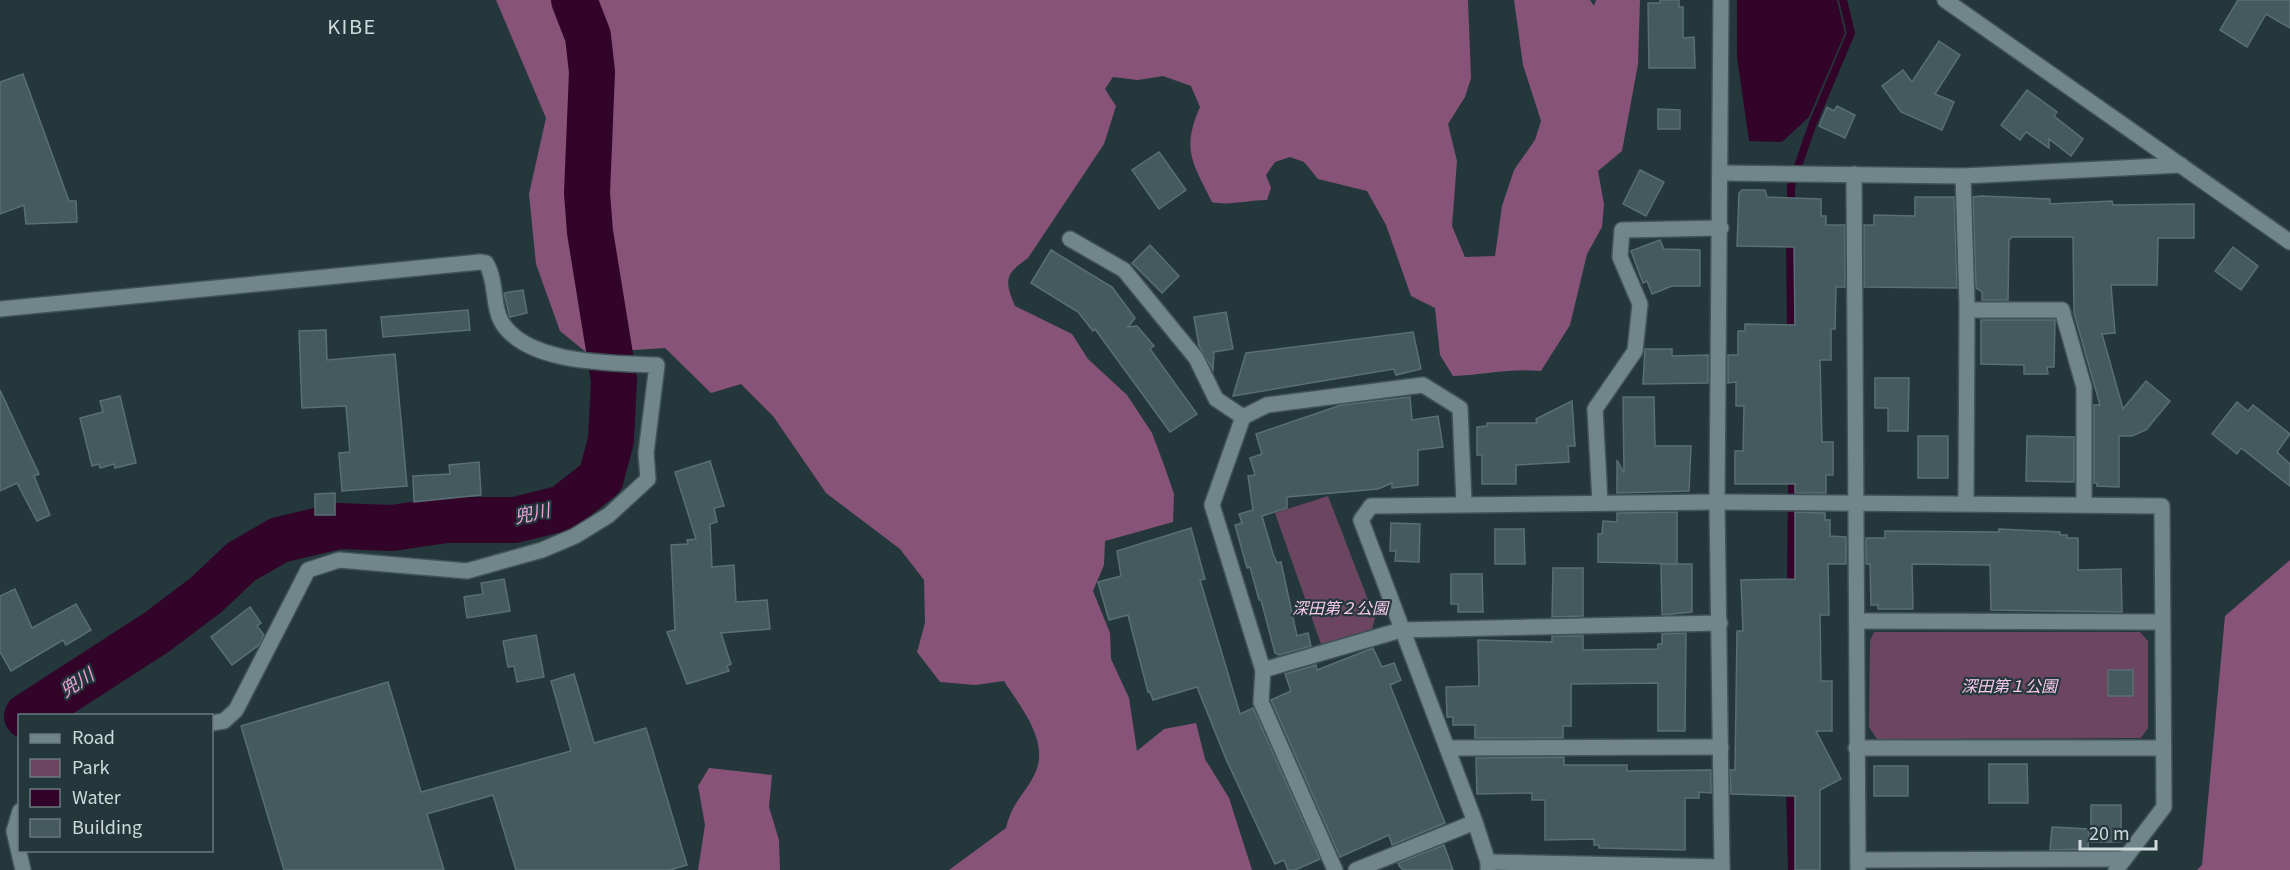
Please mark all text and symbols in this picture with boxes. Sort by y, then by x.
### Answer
district label: KIBE [327,11,377,40]
water label: 兜川 [511,495,554,529]
park label: 深田第２公園 [1292,595,1390,619]
water label: 兜川 [54,660,100,702]
park label: 深田第１公園 [1961,673,2059,697]
legend [18,714,213,852]
text: Road [72,723,115,749]
text: Park [72,753,110,779]
text: Water [72,783,122,809]
text: Building [72,813,142,839]
scale bar [2080,813,2156,851]
text: 20 m [2089,819,2130,845]

